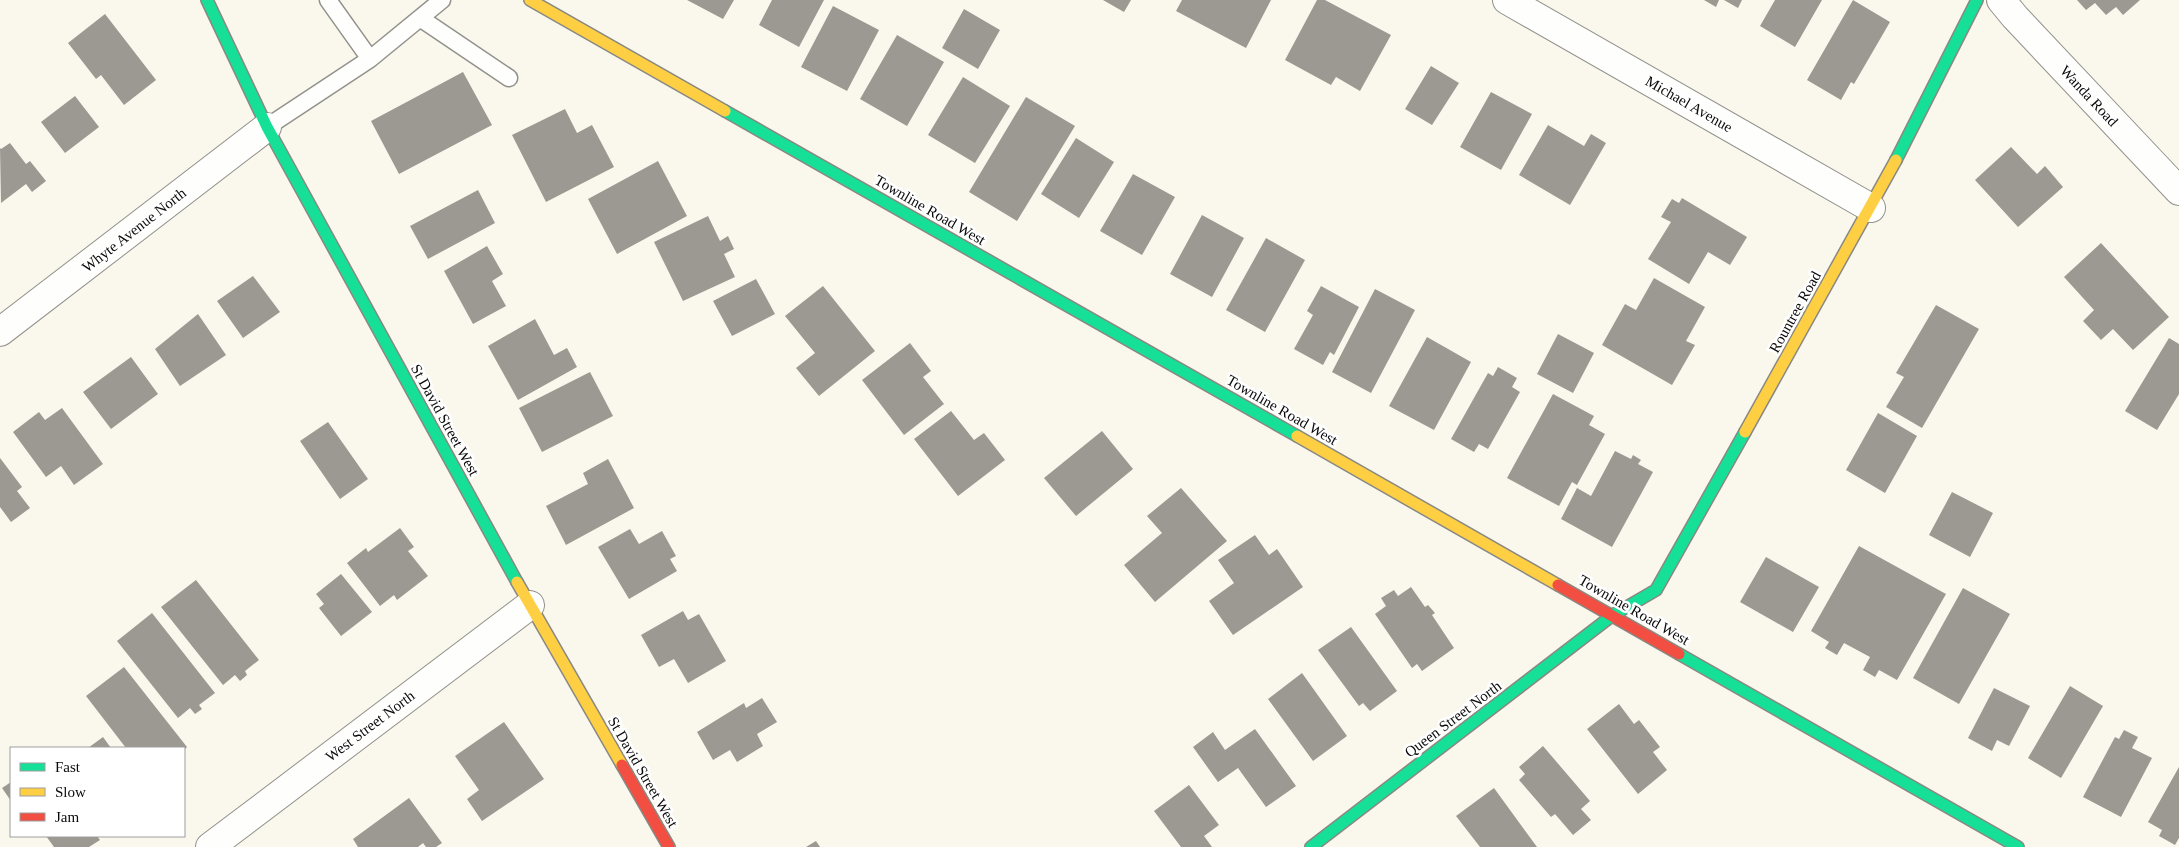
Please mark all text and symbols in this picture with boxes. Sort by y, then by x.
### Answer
street label: Wanda Road [2057,63,2121,130]
street label: Michael Avenue [1643,73,1736,135]
street label: Townline Road West [872,172,989,249]
street label: Whyte Avenue North [79,184,189,275]
street label: Rountree Road [1766,268,1824,355]
street label: St David Street West [408,362,483,479]
street label: Townline Road West [1224,372,1341,449]
street label: Townline Road West [1576,572,1693,649]
street label: Queen Street North [1402,677,1505,760]
street label: West Street North [322,687,418,765]
street label: St David Street West [605,714,682,831]
legend [10,747,185,837]
text: Fast [55,759,81,775]
text: Slow [55,784,86,800]
text: Jam [55,809,79,825]

